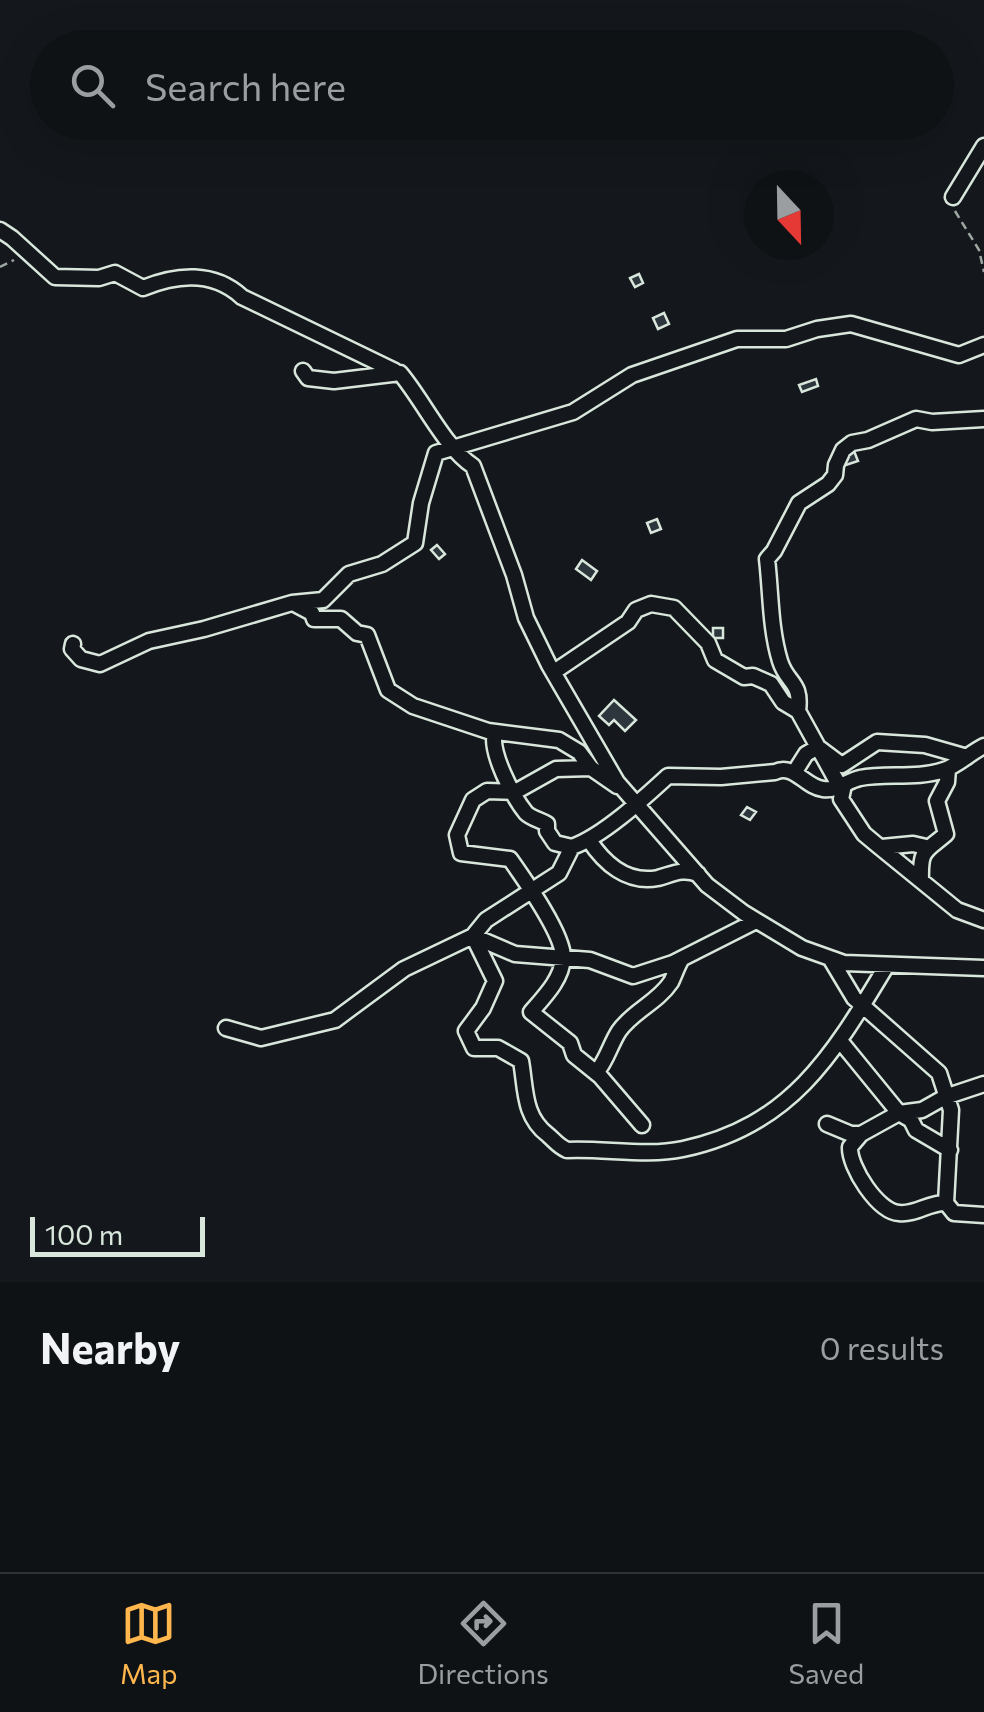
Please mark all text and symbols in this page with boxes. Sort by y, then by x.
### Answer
search box [30,30,954,140]
icon: search [65,58,120,113]
text: Search here [145,62,346,109]
north arrow [744,170,834,260]
scale bar [30,1212,205,1256]
text: 100 m [45,1217,123,1251]
text: Nearby [40,1321,180,1373]
text: 0 results [820,1327,944,1367]
tab: Map [120,1596,178,1690]
tab: Directions [417,1596,549,1690]
tab: Saved [789,1596,864,1690]

